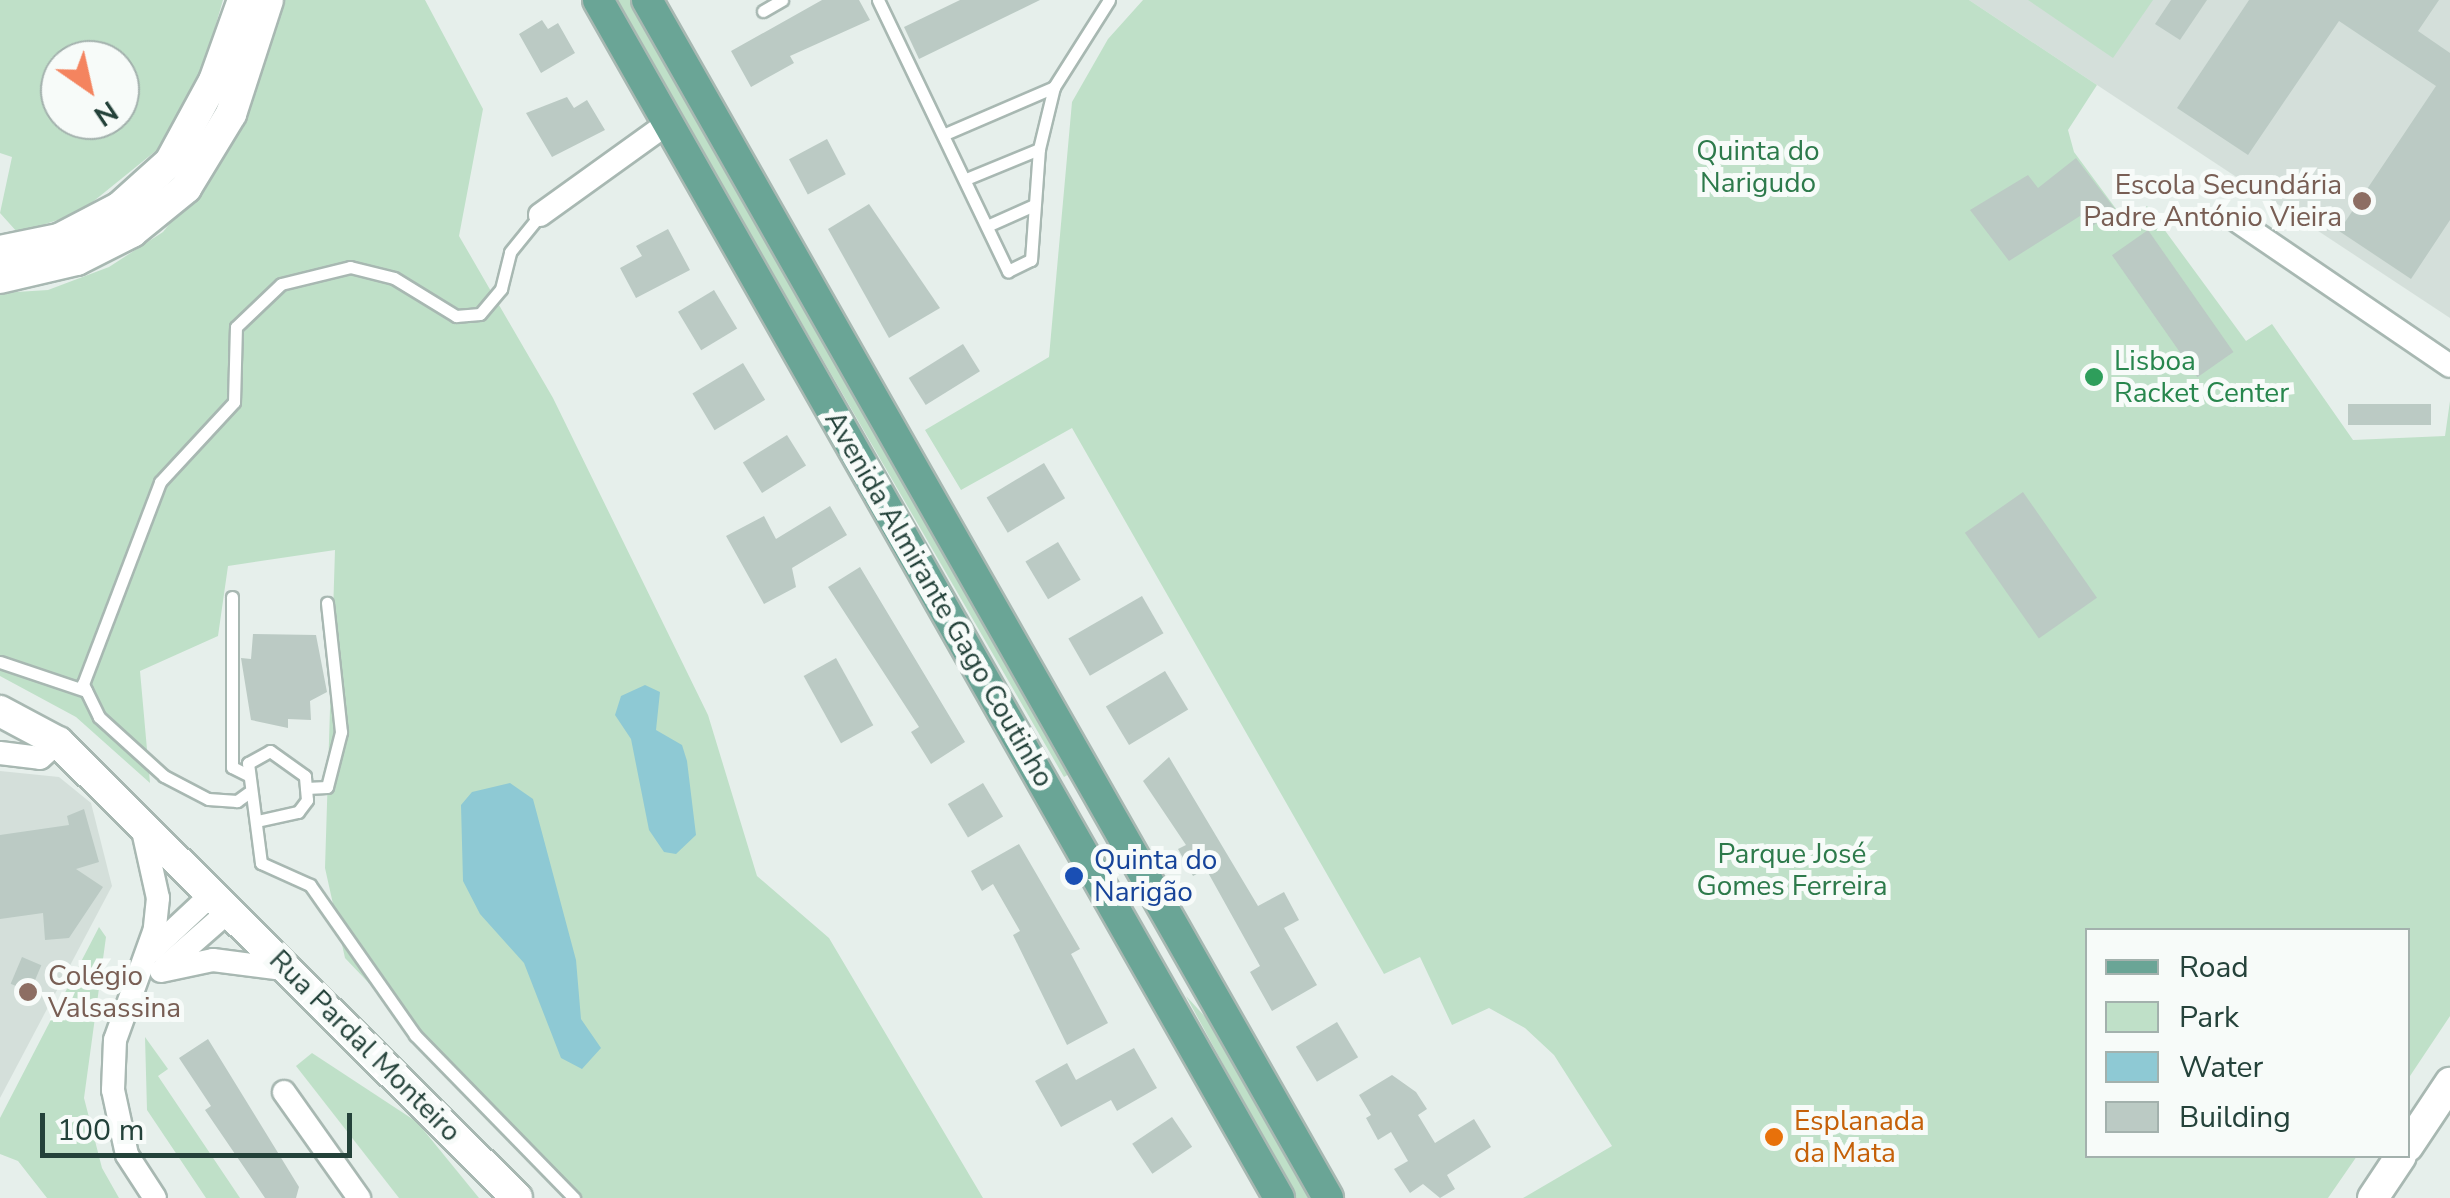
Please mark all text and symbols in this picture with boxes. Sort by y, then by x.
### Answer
north arrow [40,40,140,140]
text: N [86,92,125,135]
park label: Quinta do Narigudo [1696,134,1820,200]
place label: Escola Secundária Padre António Vieira [2083,168,2342,234]
marker: Escola Secundária Padre António Vieira [2351,190,2373,212]
place label: Lisboa Racket Center [2114,344,2289,410]
marker: Lisboa Racket Center [2083,366,2105,388]
street label: Avenida Almirante Gago Coutinho [817,405,1061,793]
park label: Parque José Gomes Ferreira [1696,837,1888,903]
place label: Quinta do Narigão [1094,843,1217,909]
marker: Quinta do Narigão [1063,865,1085,887]
legend [2085,928,2410,1158]
street label: Rua Pardal Monteiro [262,943,468,1149]
text: Road [2179,947,2249,988]
place label: Colégio Valsassina [48,959,181,1025]
marker: Colégio Valsassina [17,981,39,1003]
text: Park [2179,997,2239,1038]
text: Water [2179,1047,2263,1088]
scale bar [45,1093,358,1155]
text: Building [2179,1097,2291,1138]
place label: Esplanada da Mata [1794,1104,1925,1170]
text: 100 m [57,1110,144,1151]
marker: Esplanada da Mata [1763,1126,1785,1148]

